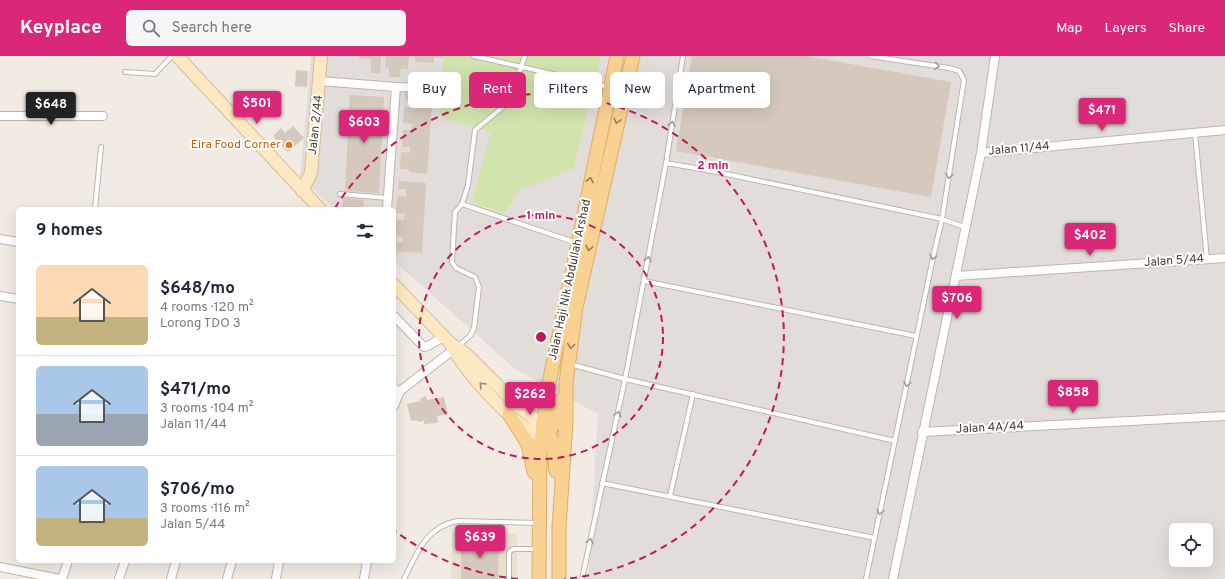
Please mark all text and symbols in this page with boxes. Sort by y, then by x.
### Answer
search box [126,10,406,46]
text: Keyplace [20,16,102,40]
icon: search [140,17,162,39]
text: Search here [172,19,252,38]
text: Map [1056,20,1082,37]
text: Layers [1104,20,1146,37]
text: Share [1168,20,1205,37]
one-way arrow [933,61,940,70]
chip: Buy [408,72,461,108]
chip: Rent [469,72,526,108]
chip: Filters [534,72,602,108]
chip: New [610,72,665,108]
chip: Apartment [673,72,770,108]
pin: $501 [233,91,281,125]
pin: $648 [27,92,75,126]
street label: Jalan 2/44 [305,94,327,156]
text: $501 [242,96,272,112]
text: $648 [35,97,67,113]
pin: $471 [1078,98,1126,132]
text: $471 [1088,103,1116,119]
pin: $603 [340,110,388,144]
text: $603 [348,115,380,131]
one-way arrow [613,117,622,124]
one-way arrow [667,121,676,127]
place label: Eira Food Corner [191,137,281,153]
street label: Jalan 11/44 [988,138,1050,160]
marker: Eira Food Corner [284,140,294,150]
text: 2 min [697,158,729,174]
one-way arrow [945,173,954,179]
one-way arrow [586,177,594,183]
street label: Jalan Haji Nik Abdullah Arshad [545,198,595,362]
text: 1 min [527,208,555,224]
text: 9 homes [36,220,103,242]
icon: filters [354,220,376,242]
pin: $402 [1066,223,1114,257]
text: $402 [1074,228,1106,244]
one-way arrow [586,245,594,251]
street label: Jalan 5/44 [1143,251,1205,271]
one-way arrow [929,254,937,260]
one-way arrow [643,256,651,262]
text: $648/mo [160,278,235,300]
icon: home [68,281,116,329]
pin: $706 [933,286,981,320]
text: $706 [941,291,973,307]
text: 4 rooms · 120 m² [160,300,254,316]
text: Lorong TDO 3 [160,316,241,332]
centre of rings [534,330,548,344]
one-way arrow [567,343,576,349]
text: $471/mo [160,379,231,401]
pin: $858 [1049,380,1097,414]
one-way arrow [903,381,911,388]
icon: home [68,382,116,430]
one-way arrow [480,382,487,390]
pin: $262 [506,382,554,416]
text: $858 [1057,385,1089,401]
text: $262 [514,387,546,403]
text: 3 rooms · 104 m² [160,401,254,417]
one-way arrow [613,411,621,417]
text: Jalan 11/44 [160,417,227,433]
street label: Jalan 4A/44 [956,418,1024,438]
text: $706/mo [160,479,235,501]
icon: home [68,482,116,530]
text: 3 rooms · 116 m² [160,501,250,517]
one-way arrow [877,509,885,515]
text: Jalan 5/44 [160,517,225,533]
map controls [1169,523,1213,567]
button: locate [1169,523,1213,567]
pin: $639 [456,525,504,559]
text: $639 [464,530,496,546]
one-way arrow [585,538,593,544]

